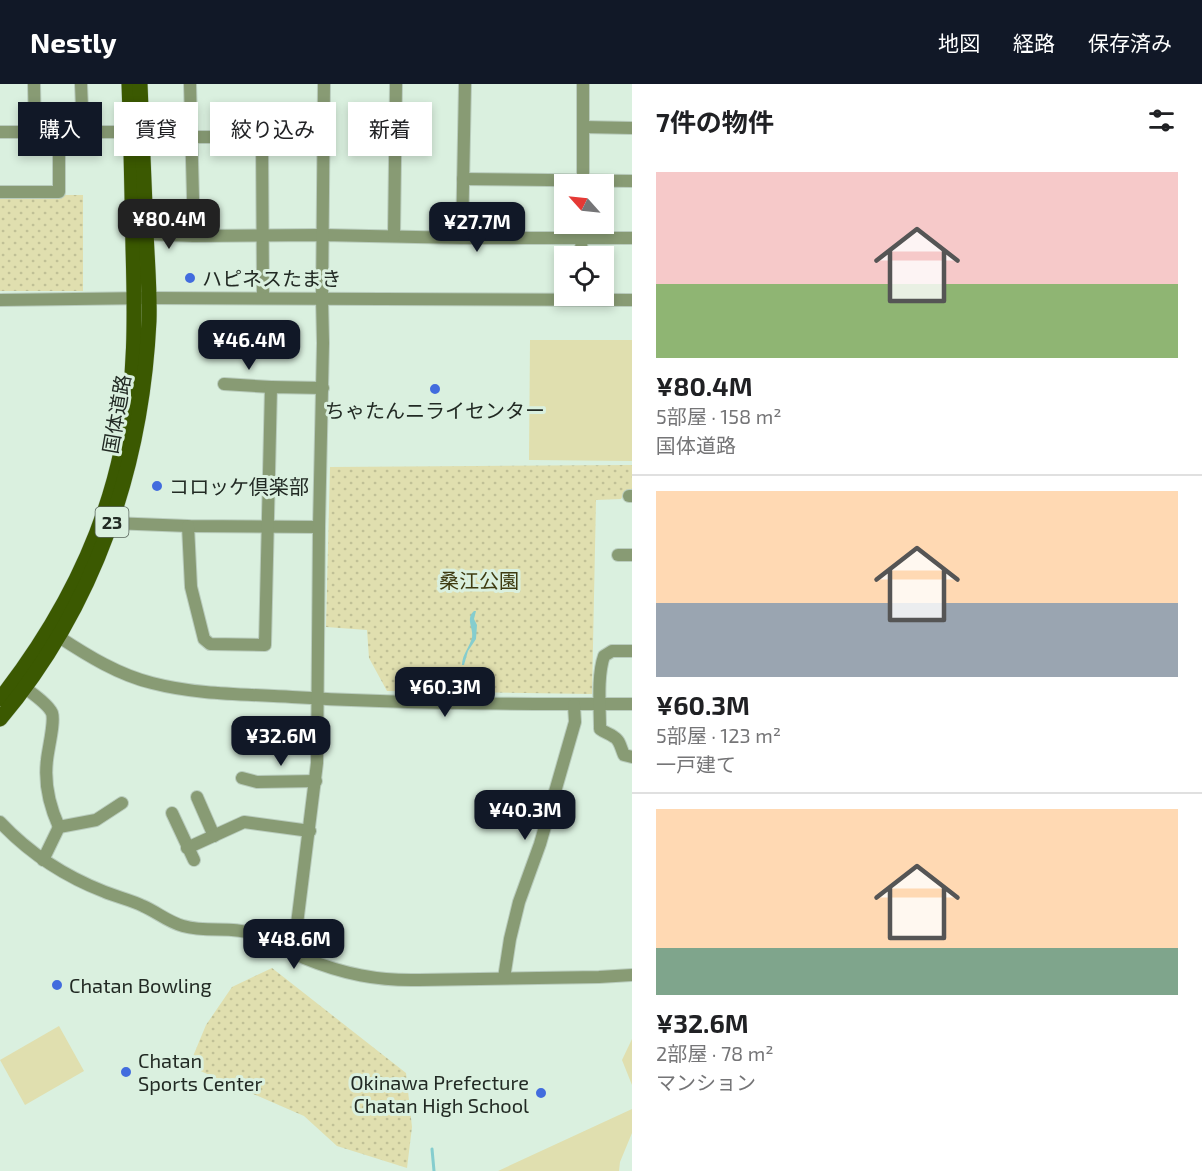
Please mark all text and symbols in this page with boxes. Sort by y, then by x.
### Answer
text: Nestly [30,25,117,59]
text: 地図 [938,30,980,55]
text: 経路 [1013,30,1055,55]
text: 保存済み [1088,30,1172,55]
chip: 購入 [18,102,102,156]
chip: 賃貸 [114,102,198,156]
chip: 絞り込み [210,102,336,156]
chip: 新着 [348,102,432,156]
icon: filters [1145,104,1178,137]
text: 7件の物件 [656,106,774,137]
north arrow [554,174,614,234]
map controls [554,174,614,306]
pin: ¥80.4M [120,199,218,250]
pin: ¥27.7M [428,202,526,253]
text: ¥80.4M [132,206,206,230]
text: ¥27.7M [443,209,511,233]
icon: home [863,211,971,319]
button: locate [554,246,614,306]
place label: ハピネスたまき [202,266,341,290]
marker: ハピネスたまき [183,271,197,285]
pin: ¥46.4M [200,320,298,371]
text: ¥46.4M [212,327,286,351]
text: ¥80.4M [656,370,752,401]
street label: 国体道路 [97,373,135,455]
marker: ちゃたんニライセンター [428,382,442,396]
place label: ちゃたんニライセンター [325,398,545,422]
text: 5部屋 · 158 m² [656,404,781,428]
text: 国体道路 [656,433,736,457]
place label: コロッケ倶楽部 [169,474,309,498]
marker: コロッケ倶楽部 [150,479,164,493]
road number: 23 [96,507,128,537]
icon: home [863,530,971,638]
park label: 桑江公園 [439,568,519,592]
pin: ¥60.3M [396,667,494,718]
text: ¥60.3M [409,674,481,698]
text: ¥60.3M [656,689,750,720]
pin: ¥32.6M [232,716,330,767]
text: ¥32.6M [245,723,317,747]
text: 5部屋 · 123 m² [656,723,781,747]
text: 一戸建て [656,752,736,776]
pin: ¥40.3M [476,790,574,841]
text: ¥40.3M [488,797,562,821]
icon: home [863,848,971,956]
pin: ¥48.6M [245,919,343,970]
text: ¥48.6M [257,926,331,950]
place label: Chatan Bowling [69,973,212,997]
marker: Chatan Bowling [50,978,64,992]
text: ¥32.6M [656,1007,749,1038]
text: 2部屋 · 78 m² [656,1041,774,1065]
place label: Chatan Sports Center [138,1048,263,1095]
marker: Chatan Sports Center [119,1065,133,1079]
place label: Okinawa Prefecture Chatan High School [350,1070,529,1117]
text: マンション [656,1070,756,1094]
marker: Okinawa Prefecture Chatan High School [534,1086,548,1100]

